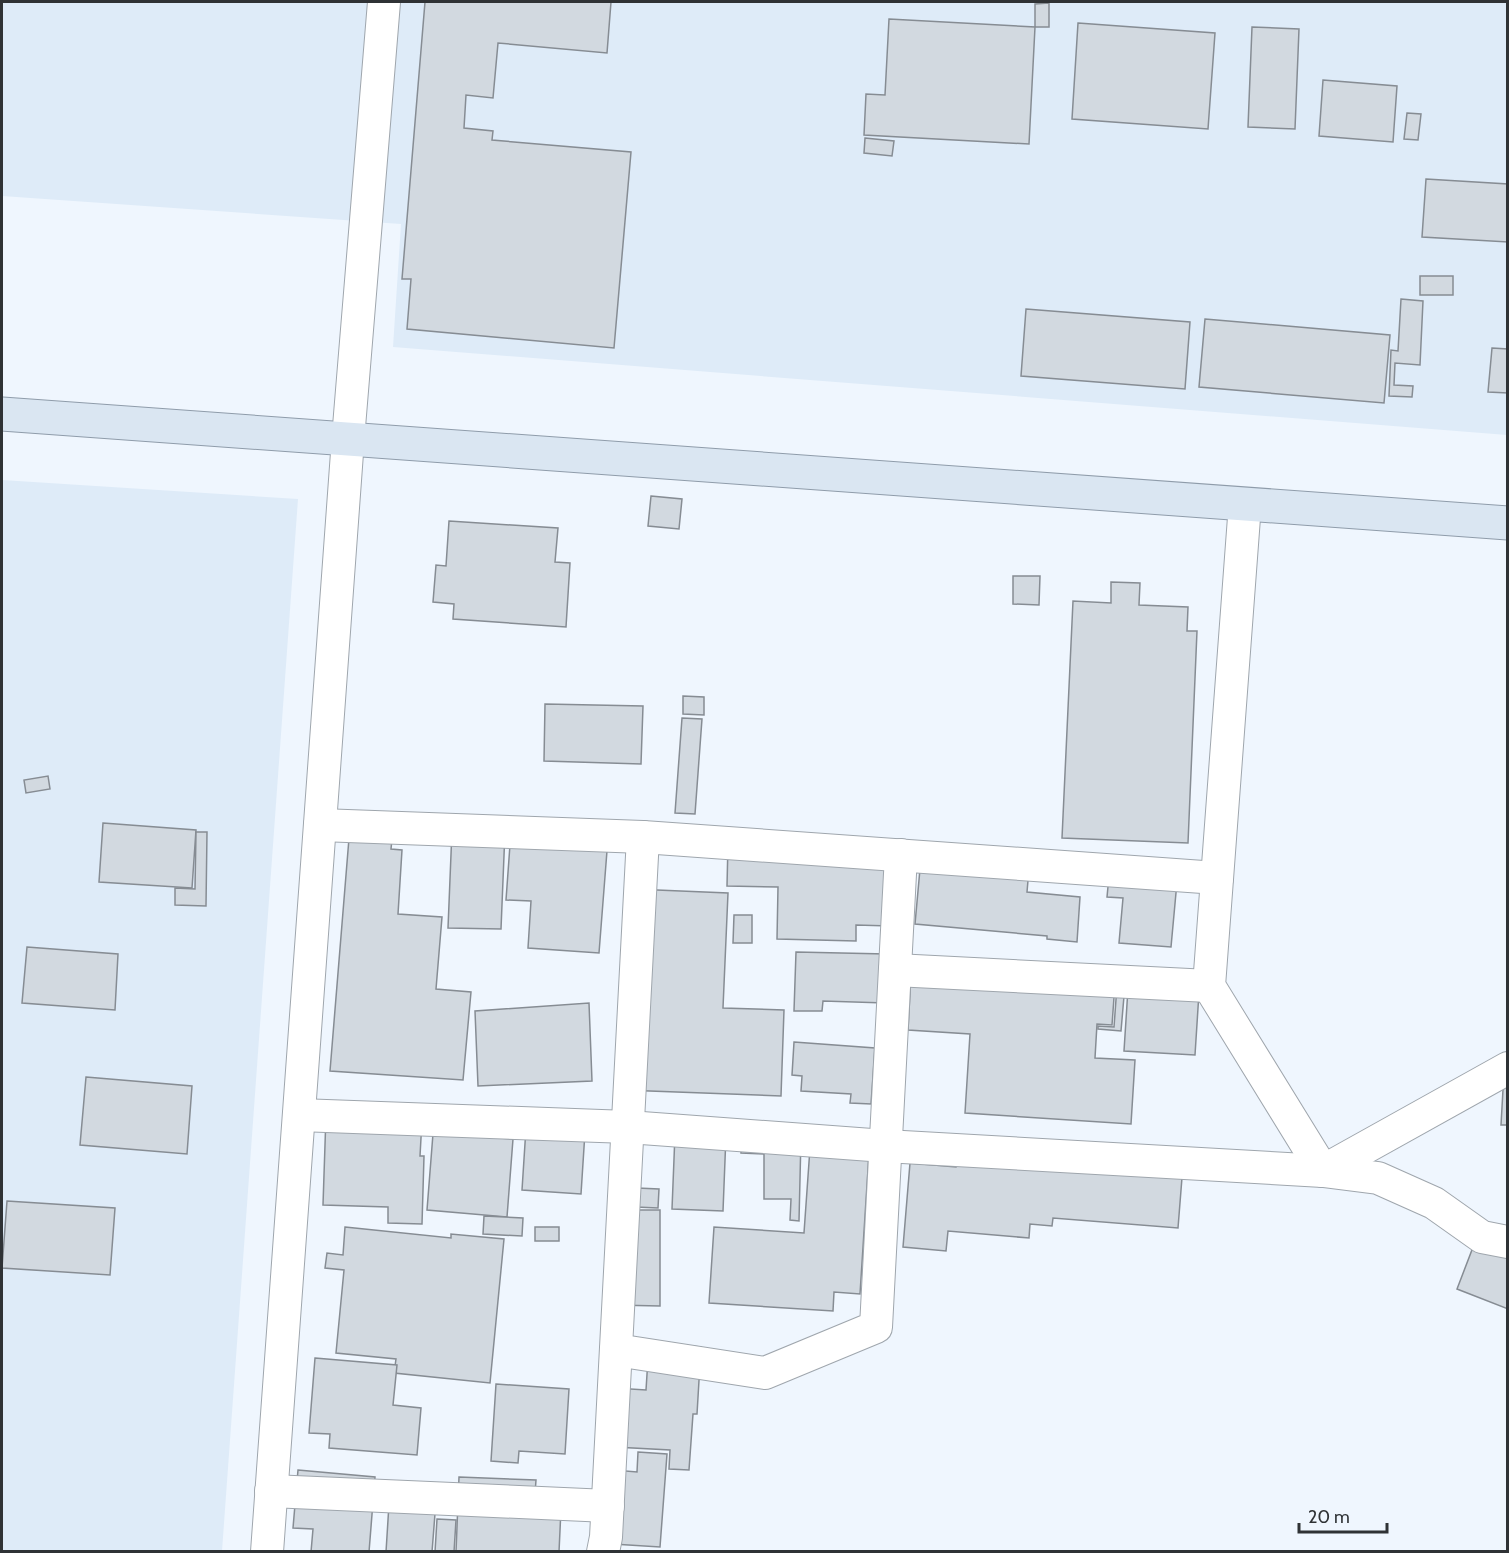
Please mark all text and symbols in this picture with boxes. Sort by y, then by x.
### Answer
scale bar [1299,1496,1388,1534]
text: 20 m [1308,1506,1350,1528]

